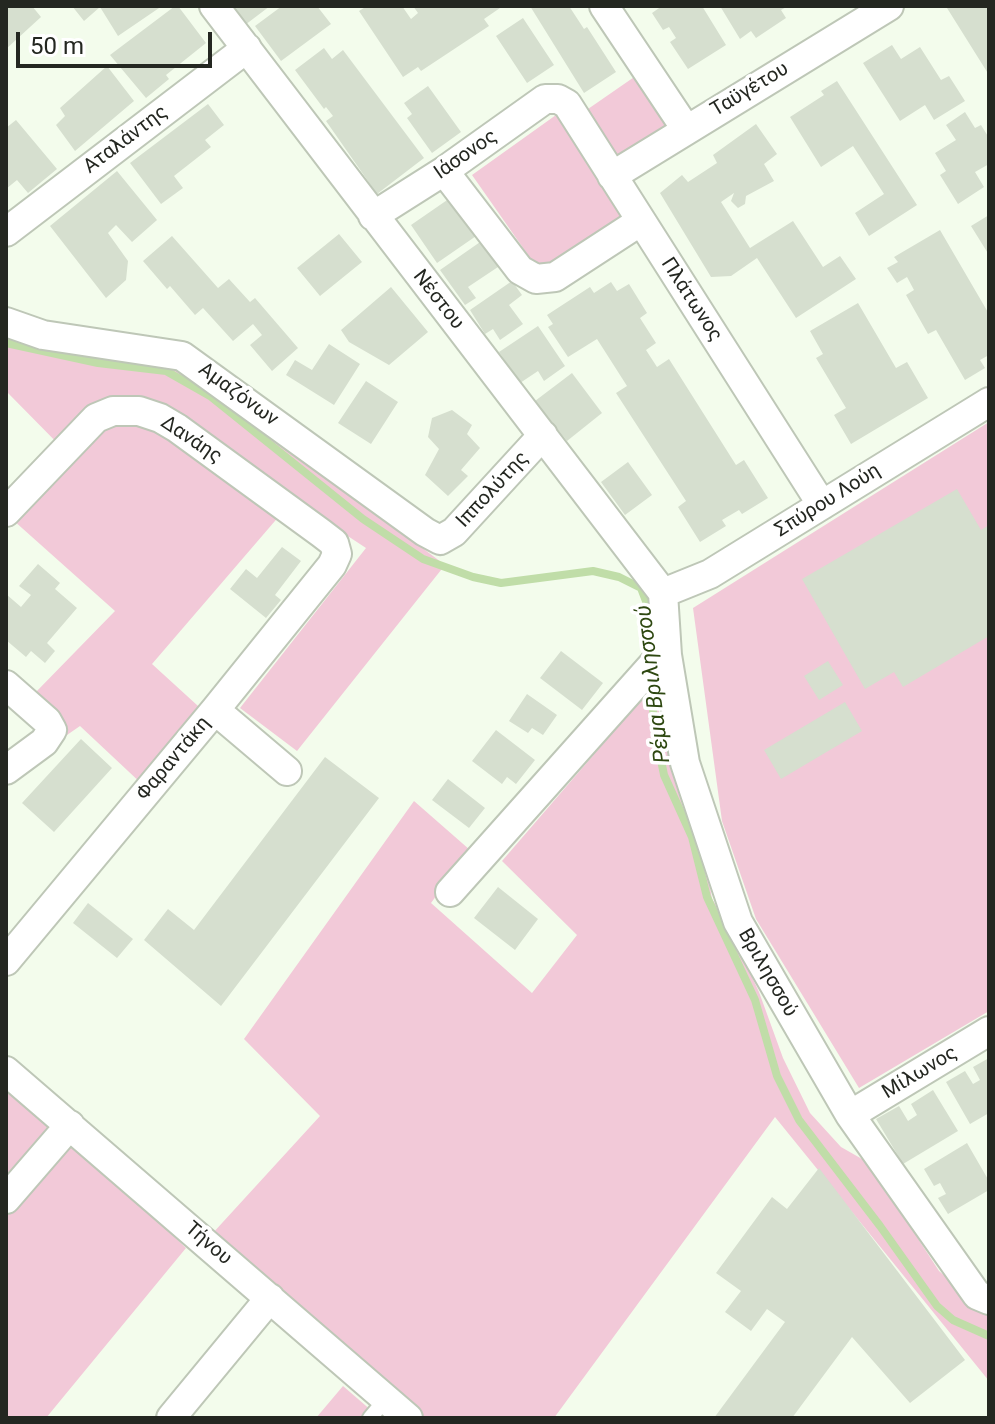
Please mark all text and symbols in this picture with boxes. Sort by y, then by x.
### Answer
scale bar [20,16,216,66]
text: 50 m [30,32,84,60]
street label: Ταϋγέτου [707,57,793,123]
street label: Αταλάντης [79,101,173,179]
street label: Ιάσονος [430,125,502,185]
street label: Πλάτωνος [655,254,727,346]
street label: Νέστου [407,265,469,335]
street label: Αμαζόνων [193,358,283,432]
street label: Δανάης [156,411,226,469]
street label: Ιππολύτης [452,447,534,533]
street label: Σπύρου Λούη [771,459,885,543]
water label: Ρέμα Βριλησσού [631,604,677,764]
street label: Φαραντάκη [132,712,216,806]
street label: Βριλησσού [732,925,802,1021]
street label: Μίλωνος [878,1041,962,1105]
street label: Τήνου [180,1217,236,1271]

